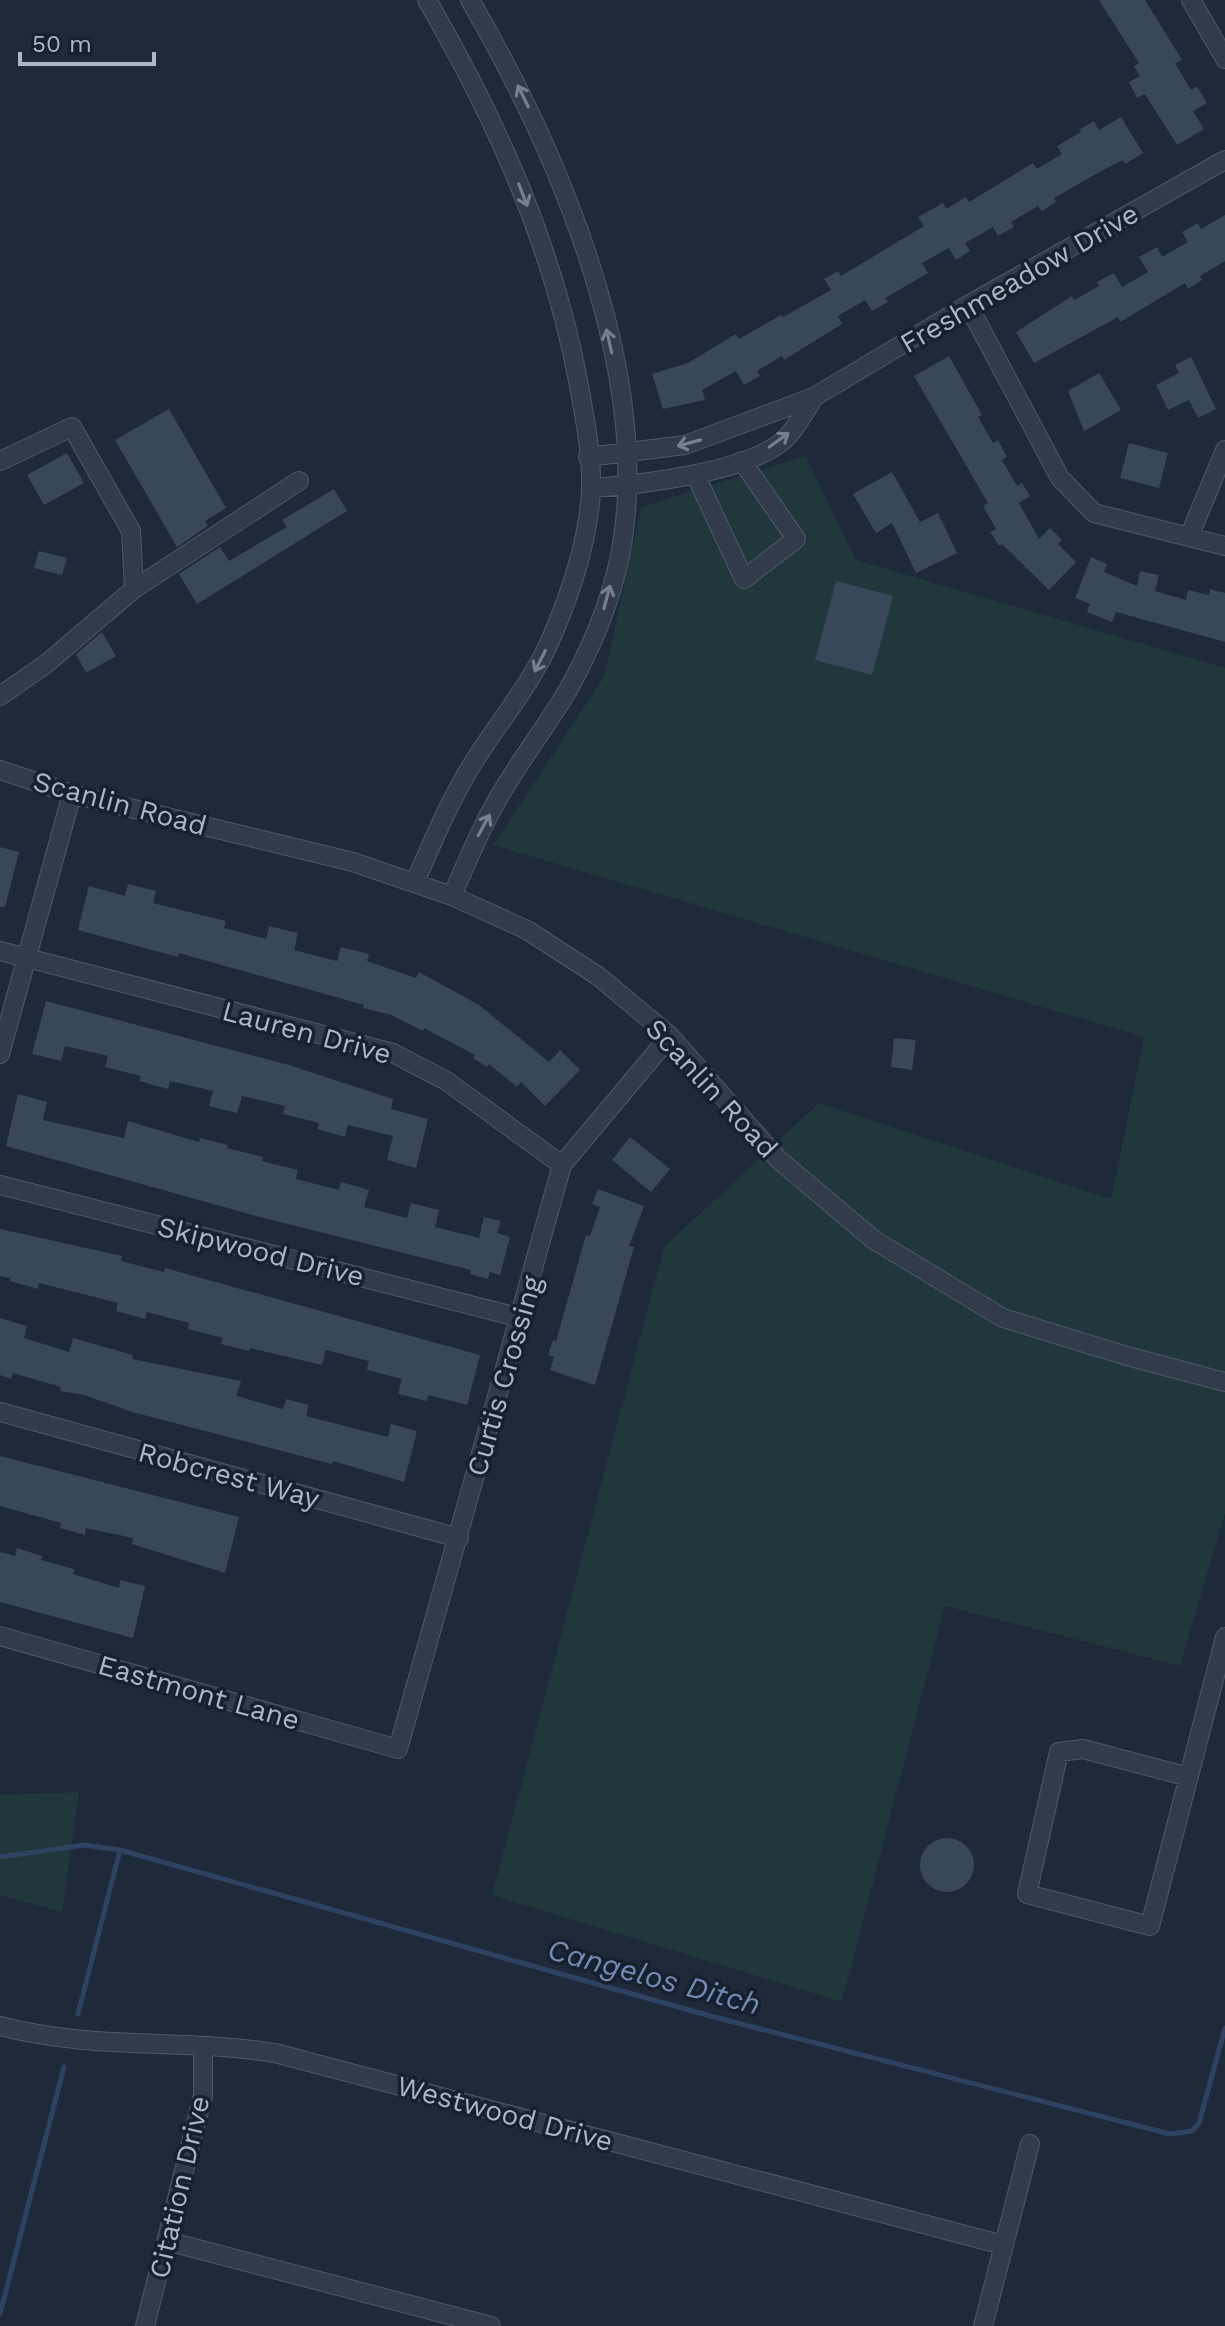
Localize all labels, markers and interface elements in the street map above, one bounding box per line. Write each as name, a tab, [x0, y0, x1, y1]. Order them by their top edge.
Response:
scale bar	[20, 16, 154, 66]
text: 50 m	[32, 30, 92, 58]
one-way arrow	[515, 85, 530, 109]
one-way arrow	[517, 182, 531, 207]
street label: Freshmeadow Drive	[894, 197, 1144, 360]
one-way arrow	[601, 329, 616, 354]
one-way arrow	[768, 432, 789, 449]
one-way arrow	[676, 436, 702, 451]
one-way arrow	[601, 585, 616, 611]
one-way arrow	[531, 649, 547, 673]
street label: Scanlin Road	[30, 765, 210, 842]
one-way arrow	[476, 814, 492, 837]
street label: Lauren Drive	[219, 994, 395, 1071]
street label: Scanlin Road	[639, 1012, 784, 1165]
street label: Skipwood Drive	[154, 1210, 368, 1293]
street label: Curtis Crossing	[460, 1272, 549, 1480]
street label: Robcrest Way	[135, 1435, 323, 1516]
street label: Eastmont Lane	[94, 1648, 303, 1737]
water label: Cangelos Ditch	[544, 1931, 765, 2022]
street label: Westwood Drive	[393, 2069, 616, 2158]
street label: Citation Drive	[142, 2093, 217, 2282]

